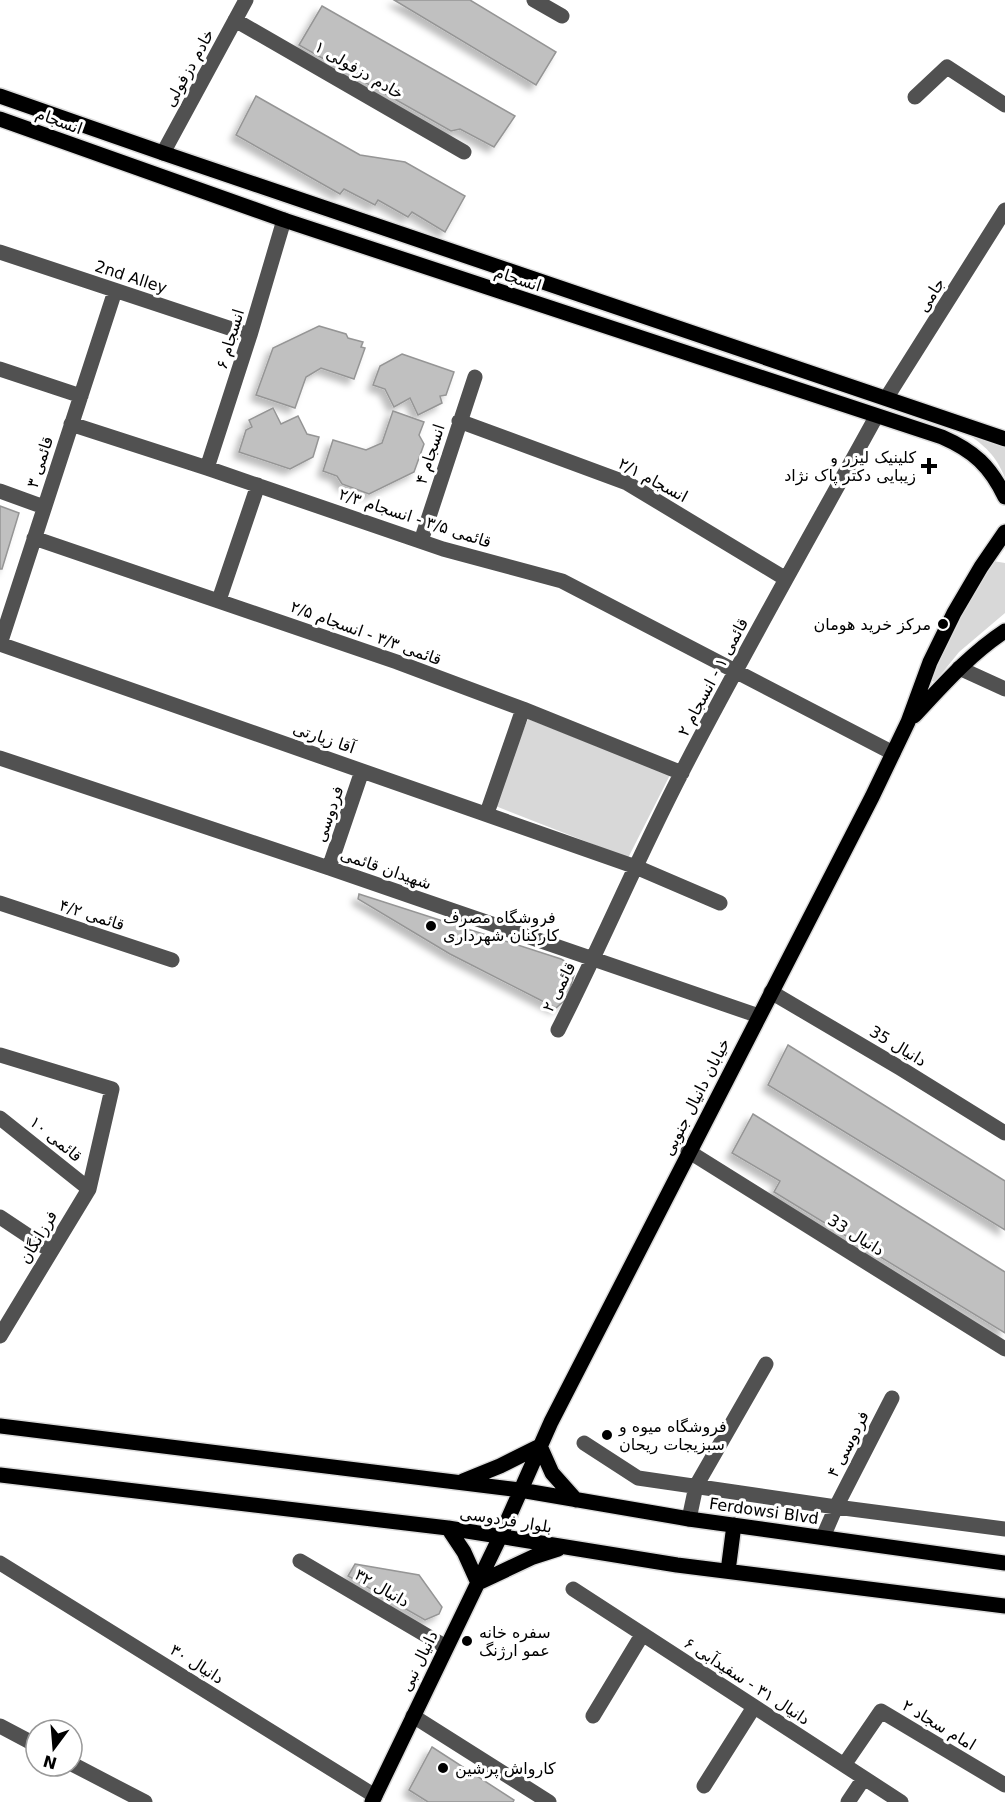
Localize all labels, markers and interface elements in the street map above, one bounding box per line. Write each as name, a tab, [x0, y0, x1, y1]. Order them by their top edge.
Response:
street label: خادم دزفولی	[160, 26, 219, 111]
street label: خادم دزفولی ۱	[311, 37, 407, 104]
street label: انسجام	[33, 104, 85, 138]
street label: 2nd Alley	[93, 256, 169, 298]
street label: انسجام	[492, 263, 544, 295]
street label: جامی	[913, 274, 949, 316]
street label: انسجام ۶	[212, 307, 248, 371]
street label: انسجام ۴	[411, 422, 449, 486]
street label: قائمی ۳	[23, 434, 57, 490]
place label: کلینیک لیزر و زیبایی دکتر پاک نژاد	[784, 448, 916, 486]
street label: انسجام ۲/۱	[615, 454, 691, 506]
marker: کلینیک لیزر و زیبایی دکتر پاک نژاد	[920, 457, 938, 475]
street label: قائمی ۳/۵ - انسجام ۲/۳	[336, 484, 494, 552]
street label: قائمی ۳/۳ - انسجام ۲/۵	[288, 597, 444, 669]
street label: قائمی ۱ - انسجام ۲	[674, 615, 752, 739]
place label: مرکز خرید هومان	[814, 615, 931, 635]
marker: مرکز خرید هومان	[936, 617, 950, 631]
street label: آقا زیارتی	[290, 718, 359, 759]
street label: فردوسی	[311, 783, 348, 845]
street label: شهیدان قائمی	[338, 845, 434, 894]
street label: قائمی ۴/۲	[57, 896, 127, 934]
place label: فروشگاه مصرف کارکنان شهرداری	[443, 908, 559, 946]
marker: فروشگاه مصرف کارکنان شهرداری	[424, 919, 438, 933]
street label: قائمی ۲	[538, 959, 580, 1015]
street label: دانیال 35	[866, 1022, 930, 1070]
street label: خیابان دانیال جنوبی	[658, 1035, 735, 1159]
street label: قائمی ۱۰	[26, 1112, 86, 1166]
street label: فرزانگان	[15, 1207, 62, 1268]
street label: دانیال 33	[824, 1210, 888, 1260]
street label: فردوسی ۴	[823, 1408, 874, 1481]
place label: فروشگاه میوه و سبزیجات ریحان	[618, 1417, 727, 1455]
marker: فروشگاه میوه و سبزیجات ریحان	[600, 1428, 614, 1442]
street label: Ferdowsi Blvd	[708, 1494, 820, 1528]
street label: بلوار فردوسی	[458, 1503, 554, 1538]
street label: دانیال ۳۲	[351, 1565, 413, 1611]
place label: سفره خانه عمو ارژنگ	[479, 1623, 551, 1661]
street label: دانیال نبی	[396, 1628, 442, 1694]
street label: دانیال ۳۱ - سفیدآبی ۶	[681, 1633, 813, 1729]
marker: سفره خانه عمو ارژنگ	[460, 1634, 474, 1648]
street label: دانیال ۳۰	[167, 1640, 227, 1688]
street label: امام سجاد ۲	[899, 1696, 979, 1754]
north arrow	[24, 1718, 84, 1778]
text: N	[41, 1751, 59, 1773]
place label: کارواش پرشین	[455, 1759, 556, 1779]
marker: کارواش پرشین	[436, 1761, 450, 1775]

